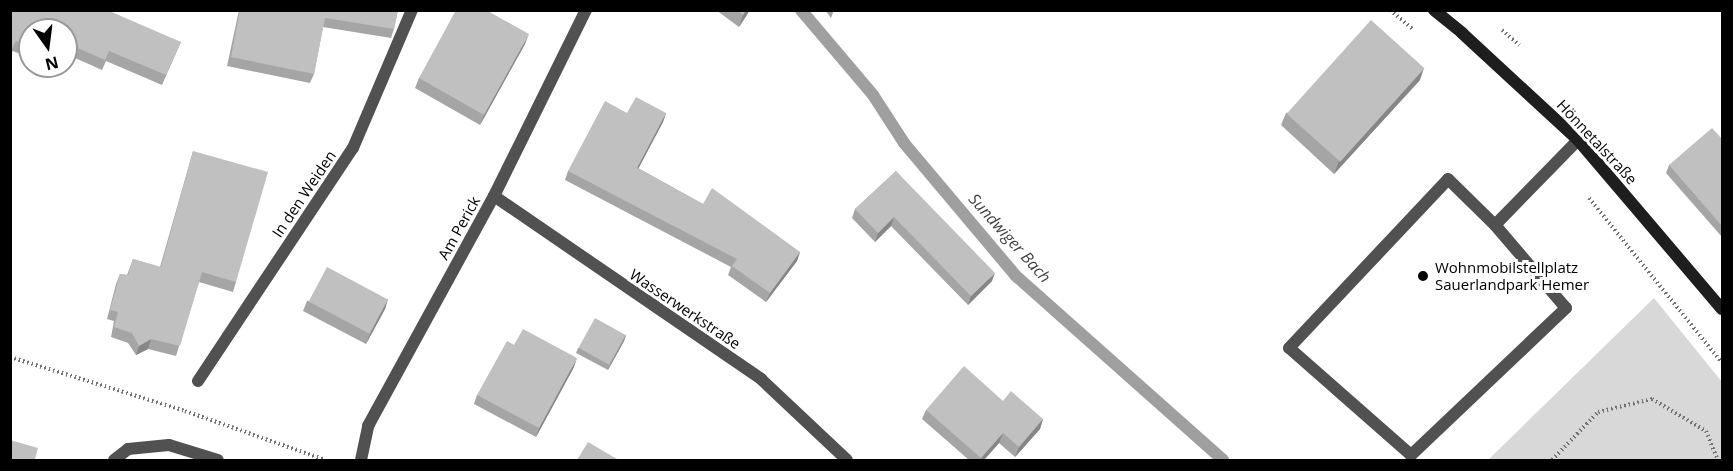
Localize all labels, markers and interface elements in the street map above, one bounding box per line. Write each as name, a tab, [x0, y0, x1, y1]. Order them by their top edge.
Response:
north arrow	[18, 18, 78, 78]
text: N	[43, 51, 61, 76]
street label: Hönnetalstraße	[1553, 96, 1641, 188]
street label: In den Weiden	[268, 147, 340, 241]
water label: Sundwiger Bach	[965, 190, 1055, 286]
street label: Am Perick	[434, 193, 484, 263]
place label: Wohnmobilstellplatz Sauerlandpark Hemer	[1435, 258, 1589, 293]
street label: Wasserwerkstraße	[626, 265, 744, 353]
marker: Wohnmobilstellplatz Sauerlandpark Hemer	[1416, 269, 1430, 283]

